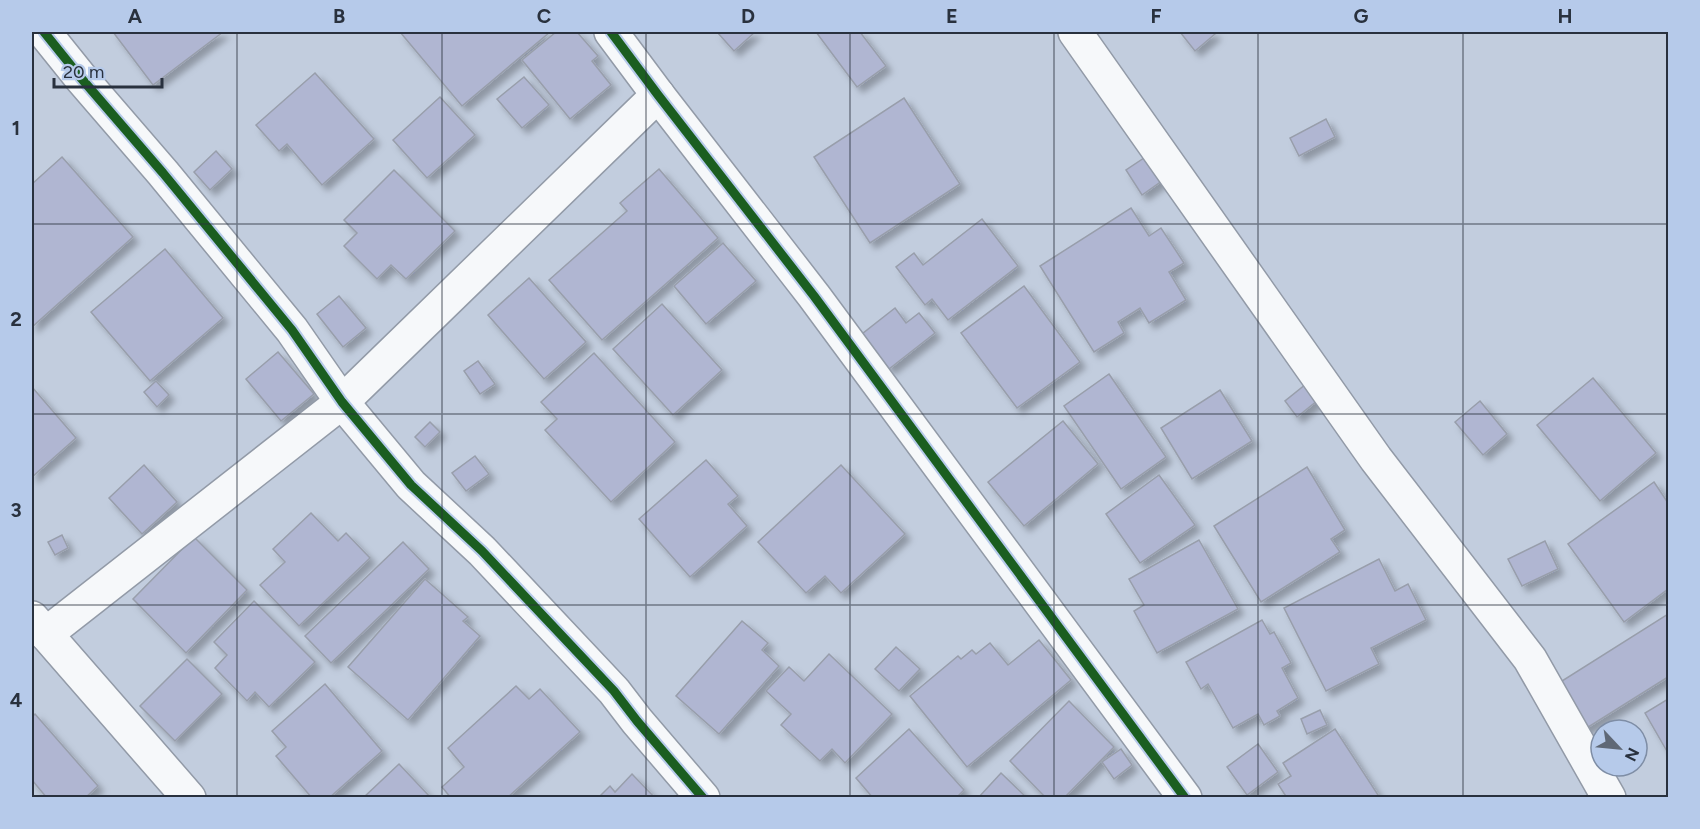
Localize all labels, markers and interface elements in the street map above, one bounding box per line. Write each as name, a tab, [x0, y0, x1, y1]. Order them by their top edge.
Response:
text: A	[128, 4, 143, 28]
text: B	[333, 4, 345, 28]
text: C	[537, 4, 551, 28]
text: D	[741, 4, 755, 28]
text: E	[946, 4, 958, 28]
text: F	[1150, 4, 1162, 28]
text: G	[1354, 4, 1369, 28]
text: H	[1558, 4, 1573, 28]
scale bar	[54, 51, 162, 89]
text: 20 m	[63, 61, 104, 83]
text: 1	[12, 116, 20, 140]
text: 2	[10, 307, 22, 331]
text: 3	[10, 498, 22, 522]
text: 4	[10, 688, 23, 712]
north arrow	[1589, 718, 1649, 778]
text: N	[1621, 745, 1643, 764]

